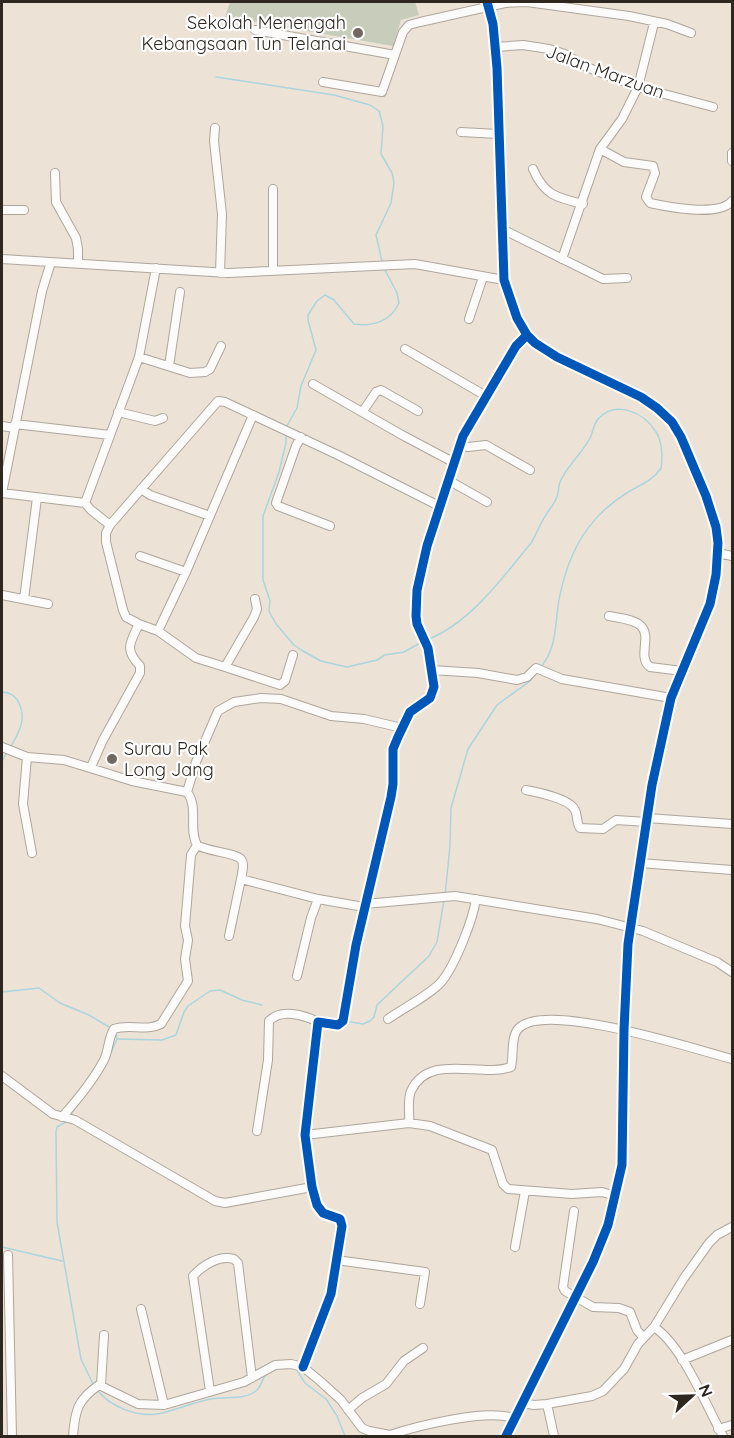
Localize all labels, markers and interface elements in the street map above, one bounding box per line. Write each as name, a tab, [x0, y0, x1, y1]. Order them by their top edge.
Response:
place label: Sekolah Menengah Kebangsaan Tun Telanai	[142, 11, 346, 55]
marker: Sekolah Menengah Kebangsaan Tun Telanai	[351, 26, 365, 40]
street label: Jalan Marzuan	[543, 39, 668, 104]
place label: Surau Pak Long Jang	[124, 737, 214, 781]
marker: Surau Pak Long Jang	[105, 752, 119, 766]
north arrow	[662, 1366, 722, 1426]
text: N	[694, 1381, 717, 1400]

